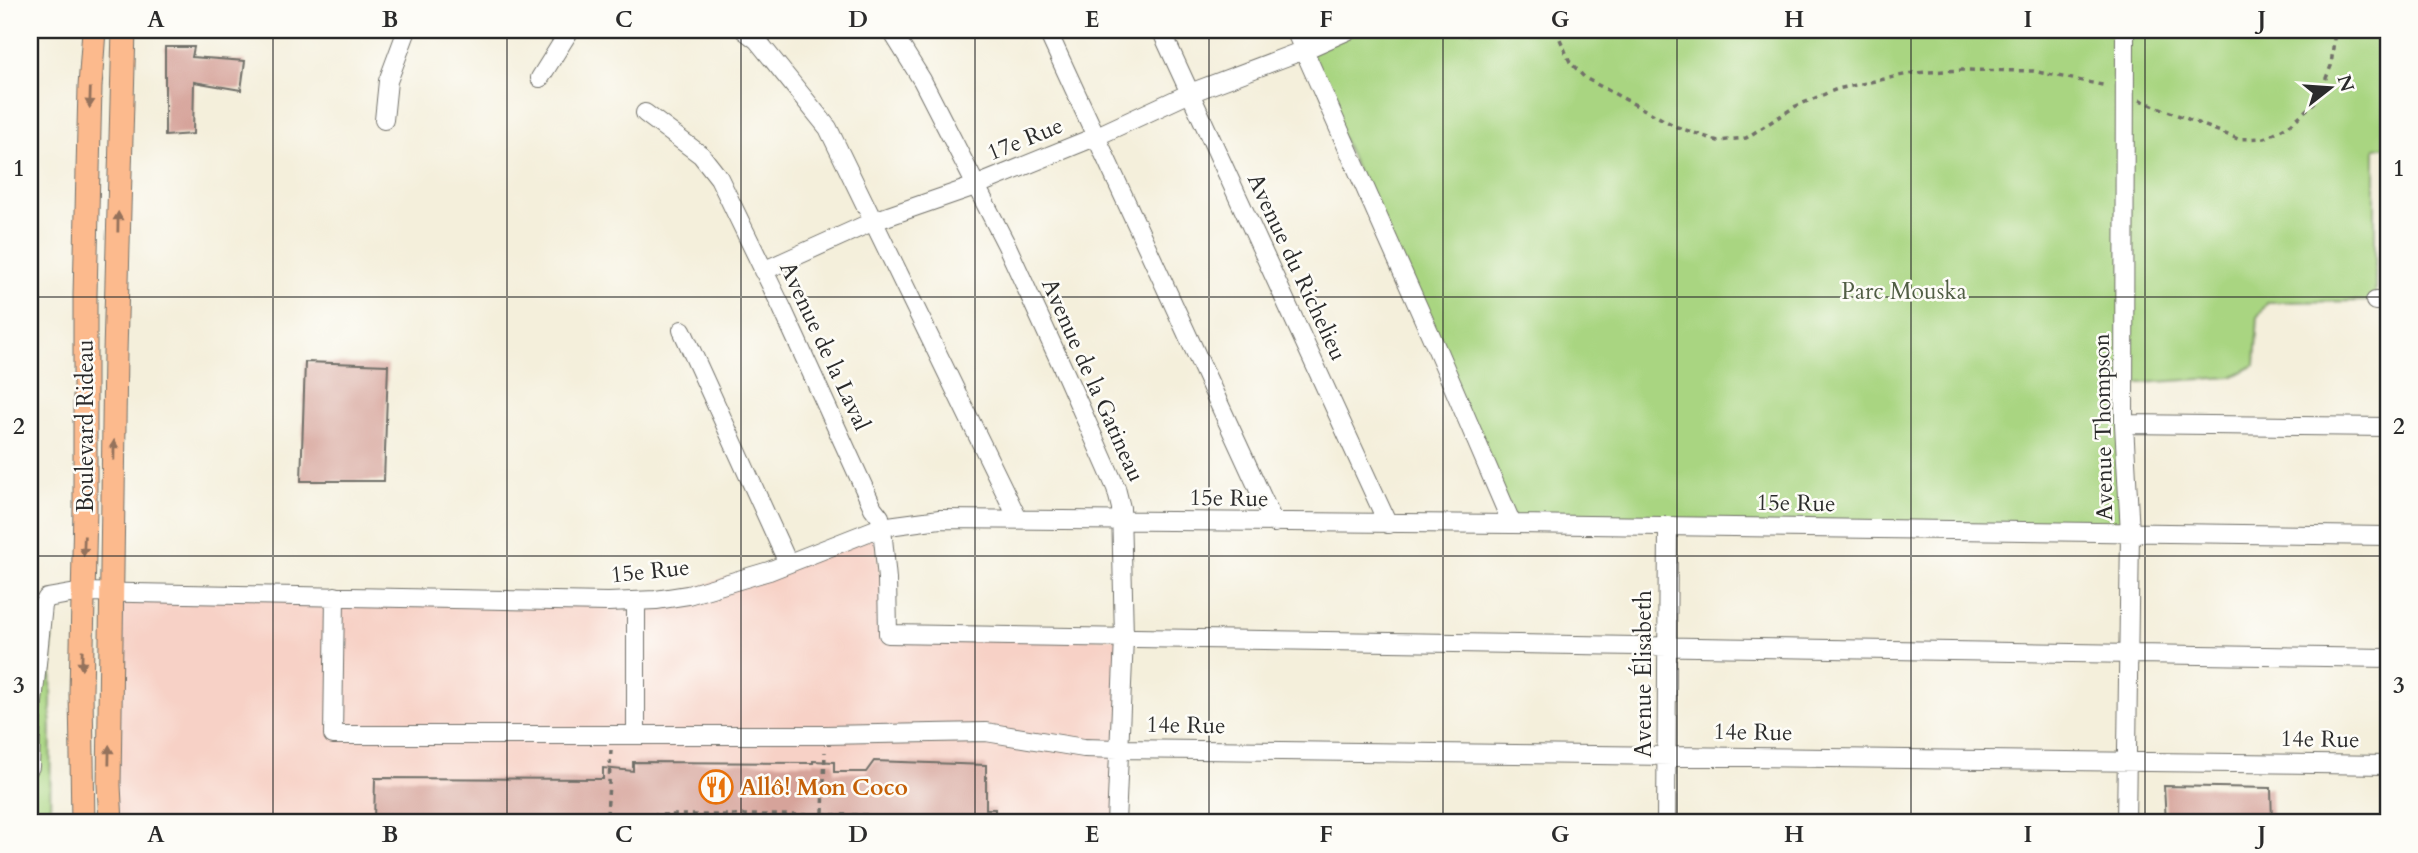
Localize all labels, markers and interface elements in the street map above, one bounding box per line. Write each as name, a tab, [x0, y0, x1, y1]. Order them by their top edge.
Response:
text: A	[147, 4, 165, 35]
text: B	[382, 4, 398, 35]
text: C	[615, 4, 633, 35]
text: D	[848, 4, 868, 35]
text: E	[1085, 4, 1099, 35]
text: F	[1319, 4, 1333, 35]
text: G	[1551, 4, 1570, 35]
text: H	[1784, 4, 1804, 35]
text: I	[2024, 4, 2032, 35]
text: J	[2255, 4, 2266, 35]
north arrow	[2296, 52, 2366, 122]
text: N	[2330, 72, 2360, 95]
one-way arrow	[85, 87, 96, 109]
street label: 17e Rue	[982, 110, 1068, 168]
text: 1	[13, 153, 25, 184]
text: 1	[2393, 153, 2405, 184]
street label: Avenue du Richelieu	[1240, 168, 1354, 366]
one-way arrow	[113, 211, 124, 233]
street label: Avenue de la Laval	[772, 257, 878, 436]
street label: Avenue de la Gatineau	[1034, 273, 1152, 487]
park label: Parc Mouska	[1841, 276, 1967, 307]
street label: Avenue Thompson	[2086, 333, 2120, 521]
street label: Boulevard Rideau	[70, 339, 101, 513]
text: 2	[13, 411, 25, 442]
text: 2	[2393, 411, 2405, 442]
one-way arrow	[108, 439, 120, 461]
street label: 15e Rue	[1189, 482, 1269, 514]
street label: 15e Rue	[1756, 487, 1836, 519]
one-way arrow	[78, 535, 89, 557]
street label: 15e Rue	[609, 551, 691, 591]
street label: Avenue Élisabeth	[1628, 590, 1659, 758]
one-way arrow	[76, 650, 88, 672]
text: 3	[13, 670, 25, 701]
text: 3	[2393, 670, 2405, 701]
street label: 14e Rue	[1146, 709, 1226, 741]
street label: 14e Rue	[1713, 716, 1793, 748]
street label: 14e Rue	[2280, 723, 2360, 755]
one-way arrow	[104, 744, 115, 766]
restaurant icon: Allô! Mon Coco	[697, 768, 735, 806]
place label: Allô! Mon Coco	[740, 772, 908, 803]
text: A	[147, 819, 165, 850]
text: B	[382, 819, 398, 850]
text: C	[615, 819, 633, 850]
text: D	[848, 819, 868, 850]
text: E	[1085, 819, 1099, 850]
text: F	[1319, 819, 1333, 850]
text: G	[1551, 819, 1570, 850]
text: H	[1784, 819, 1804, 850]
text: I	[2024, 819, 2032, 850]
text: J	[2255, 819, 2266, 850]

